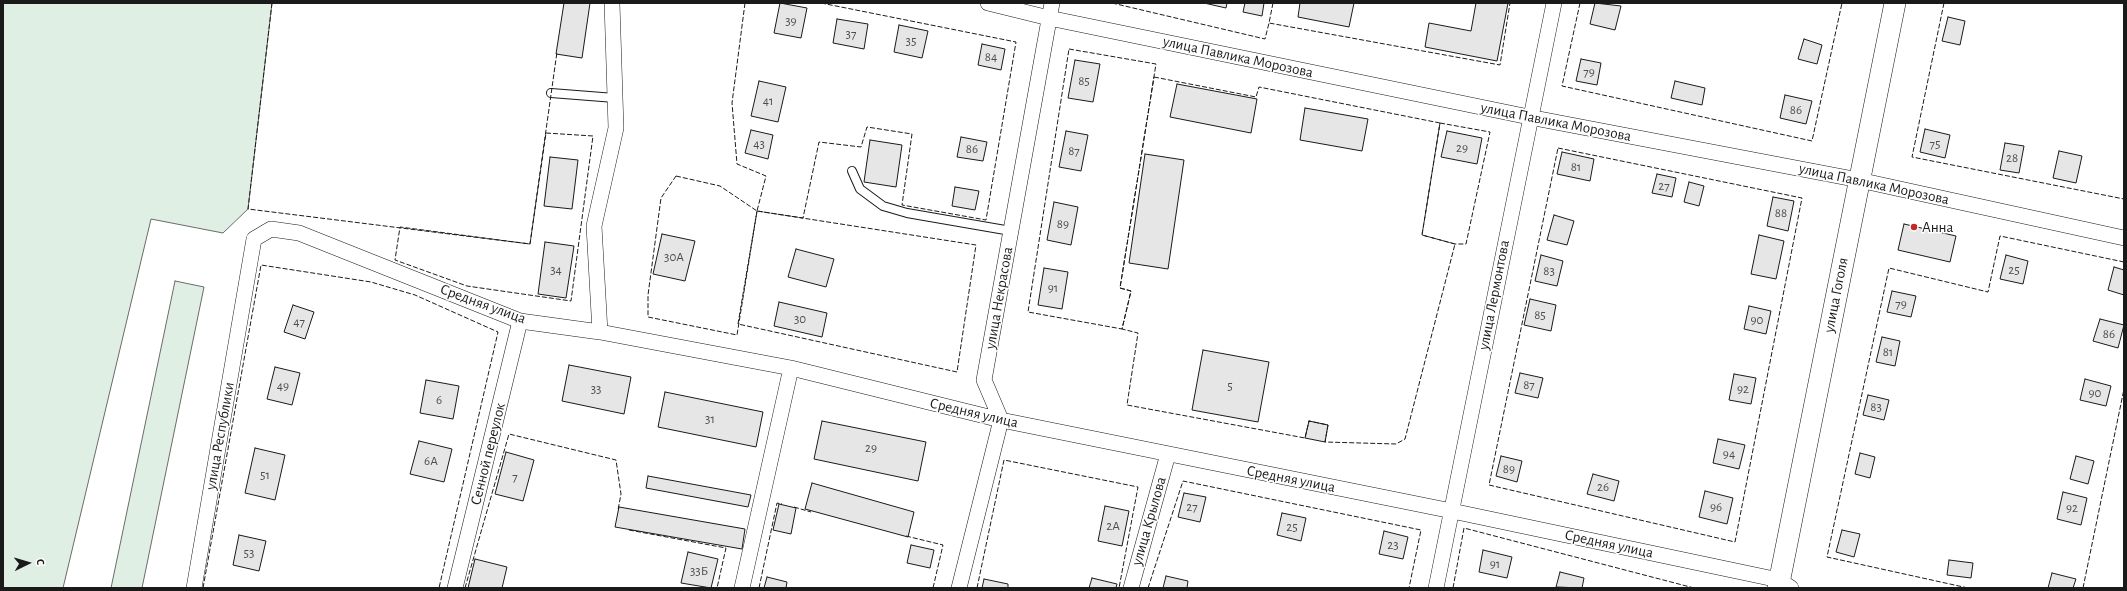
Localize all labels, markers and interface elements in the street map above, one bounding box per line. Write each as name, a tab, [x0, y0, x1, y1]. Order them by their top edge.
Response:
house number: 39	[785, 13, 797, 29]
house number: 37	[846, 26, 856, 42]
street label: улица Павлика Морозова	[1161, 32, 1315, 82]
house number: 35	[906, 33, 916, 49]
house number: 84	[985, 49, 997, 65]
house number: 79	[1583, 64, 1595, 80]
house number: 85	[1078, 73, 1090, 89]
house number: 41	[763, 93, 773, 109]
street label: улица Павлика Морозова	[1479, 99, 1633, 145]
house number: 86	[1790, 102, 1802, 118]
house number: 43	[753, 136, 765, 152]
house number: 75	[1930, 136, 1940, 152]
house number: 29	[1456, 140, 1468, 156]
house number: 86	[966, 141, 978, 157]
house number: 87	[1068, 143, 1080, 159]
house number: 28	[2006, 150, 2018, 166]
house number: 81	[1571, 159, 1581, 175]
street label: улица Павлика Морозова	[1797, 159, 1951, 209]
house number: 27	[1658, 178, 1670, 194]
house number: 88	[1775, 205, 1787, 221]
house number: 89	[1057, 216, 1069, 232]
place label: Анна	[1922, 218, 1953, 236]
marker: Анна	[1909, 222, 1919, 232]
street label: улица Лермонтова	[1475, 239, 1513, 351]
street label: улица Некрасова	[981, 245, 1017, 351]
house number: 30А	[664, 249, 684, 265]
street label: улица Гоголя	[1820, 256, 1852, 334]
house number: 34	[550, 262, 562, 278]
house number: 25	[2008, 262, 2020, 278]
house number: 83	[1543, 263, 1555, 279]
street label: Средняя улица	[438, 280, 528, 328]
house number: 91	[1048, 280, 1058, 296]
house number: 79	[1895, 296, 1907, 312]
house number: 85	[1534, 307, 1546, 323]
house number: 30	[794, 311, 806, 327]
house number: 90	[1751, 312, 1763, 328]
house number: 47	[293, 314, 305, 330]
house number: 86	[2103, 326, 2115, 342]
house number: 81	[1883, 344, 1893, 360]
house number: 87	[1523, 377, 1535, 393]
house number: 49	[277, 378, 289, 394]
house number: 5	[1227, 378, 1233, 394]
street label: улица Республики	[202, 381, 238, 491]
house number: 33	[591, 381, 601, 397]
house number: 92	[1737, 381, 1749, 397]
house number: 90	[2089, 385, 2101, 401]
house number: 6	[436, 392, 442, 408]
street label: Средняя улица	[928, 394, 1020, 432]
house number: 83	[1870, 399, 1882, 415]
street label: Сенной переулок	[467, 401, 509, 507]
house number: 31	[705, 411, 715, 427]
house number: 29	[865, 440, 877, 456]
house number: 94	[1723, 446, 1735, 462]
house number: 6А	[424, 453, 438, 469]
house number: 89	[1503, 461, 1515, 477]
street label: Средняя улица	[1245, 462, 1337, 496]
house number: 51	[260, 467, 270, 483]
house number: 7	[512, 469, 518, 485]
street label: улица Крылова	[1128, 475, 1170, 567]
house number: 26	[1597, 479, 1609, 495]
house number: 27	[1186, 499, 1198, 515]
house number: 96	[1710, 499, 1722, 515]
house number: 92	[2066, 500, 2078, 516]
house number: 2А	[1106, 518, 1120, 534]
house number: 25	[1286, 519, 1298, 535]
street label: Средняя улица	[1563, 526, 1655, 562]
house number: 23	[1387, 537, 1399, 553]
north arrow	[8, 543, 48, 583]
house number: 53	[244, 545, 254, 561]
house number: 91	[1490, 556, 1500, 572]
text: С	[35, 558, 46, 565]
house number: 33Б	[690, 563, 708, 579]

